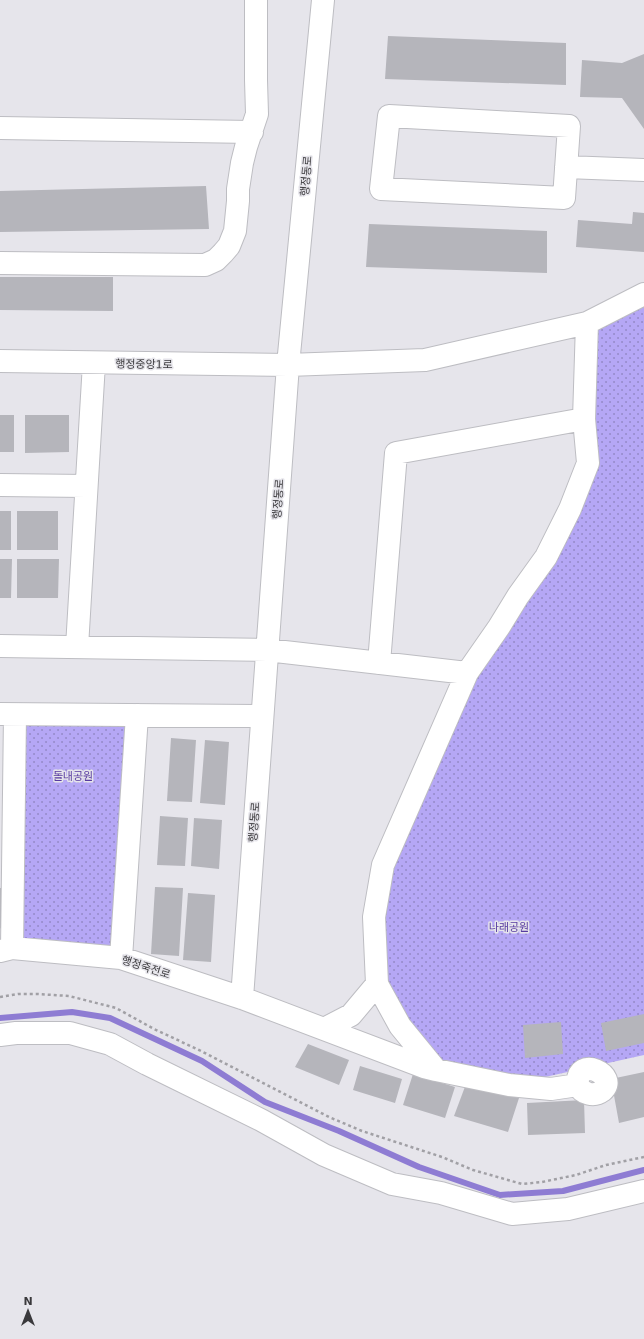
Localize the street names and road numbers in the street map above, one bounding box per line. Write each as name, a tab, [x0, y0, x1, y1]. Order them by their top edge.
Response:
street label: 행정동로	[298, 155, 315, 197]
street label: 행정중앙1로	[115, 357, 173, 372]
street label: 행정동로	[271, 478, 286, 520]
street label: 행정동로	[247, 801, 262, 843]
street label: 행정죽전로	[120, 953, 172, 981]

